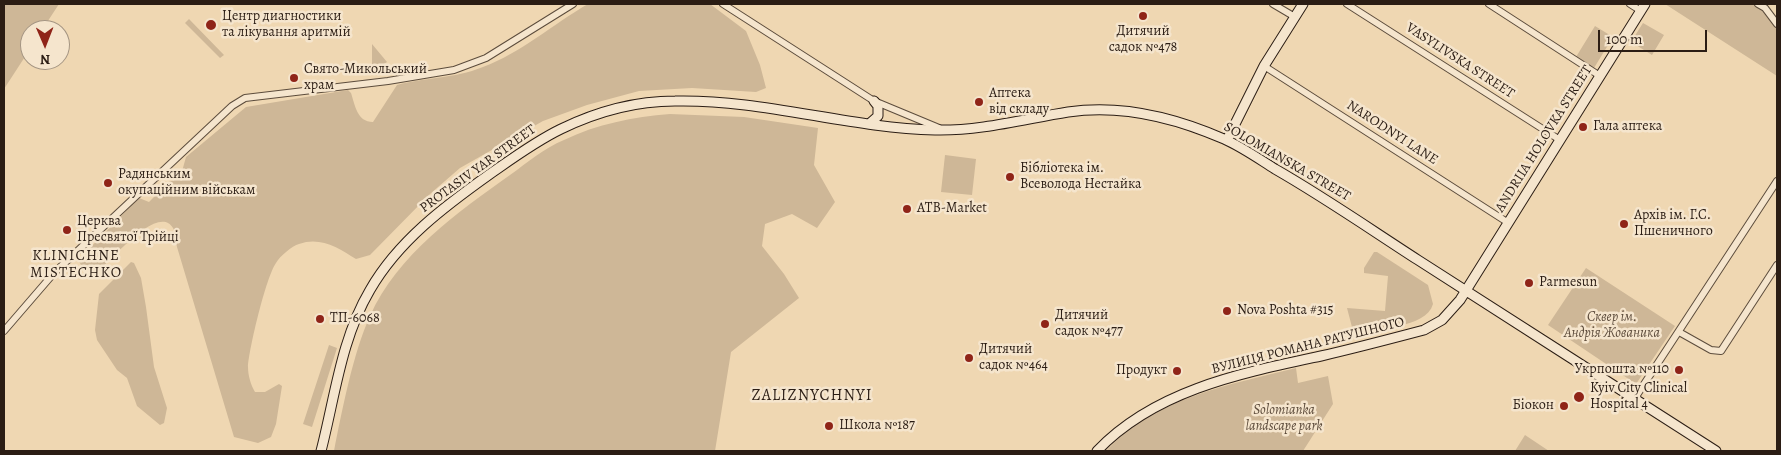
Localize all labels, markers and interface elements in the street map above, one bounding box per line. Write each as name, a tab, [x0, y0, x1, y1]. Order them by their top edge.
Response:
place label: Центр диагностики та лікування аритмій	[222, 9, 351, 41]
marker: Дитячий садок №478	[1137, 10, 1149, 22]
marker: Центр диагностики та лікування аритмій	[204, 18, 218, 32]
north arrow	[20, 20, 70, 70]
street label: VASYLIVSKA STREET	[1403, 20, 1517, 102]
scale bar	[1601, 20, 1710, 52]
place label: Дитячий садок №478	[1109, 24, 1177, 56]
text: 100 m	[1606, 29, 1643, 49]
text: N	[40, 50, 51, 69]
place label: Свято-Микольський храм	[304, 62, 427, 94]
street label: ANDRIIA HOLOVKA STREET	[1492, 62, 1596, 216]
marker: Свято-Микольський храм	[288, 72, 300, 84]
place label: Аптека від складу	[989, 86, 1049, 118]
marker: Аптека від складу	[973, 96, 985, 108]
street label: NARODNYI LANE	[1343, 97, 1441, 169]
street label: SOLOMIANSKA STREET	[1221, 119, 1353, 205]
place label: Гала аптека	[1593, 119, 1662, 135]
street label: PROTASIV YAR STREET	[417, 121, 539, 217]
marker: Гала аптека	[1577, 121, 1589, 133]
place label: Бібліотека ім. Всеволода Нестайка	[1020, 161, 1141, 193]
place label: Радянським окупаційним військам	[118, 167, 255, 200]
marker: Бібліотека ім. Всеволода Нестайка	[1004, 171, 1016, 183]
marker: Радянським окупаційним військам	[102, 177, 114, 189]
place label: ATB-Market	[917, 201, 987, 217]
marker: ATB-Market	[901, 203, 913, 215]
place label: Архів ім. Г.С. Пшеничного	[1634, 208, 1713, 240]
place label: Церква Пресвятої Трійці	[77, 214, 179, 246]
marker: Архів ім. Г.С. Пшеничного	[1618, 218, 1630, 230]
marker: Церква Пресвятої Трійці	[61, 224, 73, 236]
district label: KLINICHNE MISTECHKO	[29, 247, 123, 282]
place label: Parmesun	[1539, 275, 1597, 291]
marker: Parmesun	[1523, 277, 1535, 289]
place label: Nova Poshta #315	[1237, 303, 1334, 319]
marker: Nova Poshta #315	[1221, 305, 1233, 317]
place label: Дитячий садок №477	[1055, 308, 1123, 341]
park label: Сквер ім. Андрія Жованика	[1564, 310, 1660, 342]
place label: ТП-6068	[330, 311, 380, 327]
marker: ТП-6068	[314, 313, 326, 325]
street label: ВУЛИЦЯ РОМАНА РАТУШНОГО	[1210, 314, 1406, 378]
marker: Дитячий садок №477	[1039, 318, 1051, 330]
place label: Дитячий садок №464	[979, 342, 1048, 374]
marker: Дитячий садок №464	[963, 352, 975, 364]
place label: Укрпошта №110	[1575, 362, 1669, 378]
place label: Продукт	[1116, 363, 1167, 379]
marker: Укрпошта №110	[1673, 364, 1685, 376]
marker: Продукт	[1171, 365, 1183, 377]
place label: Kyiv City Clinical Hospital 4	[1590, 381, 1687, 414]
district label: ZALIZNYCHNYI	[750, 386, 874, 406]
marker: Kyiv City Clinical Hospital 4	[1572, 390, 1586, 404]
place label: Біокон	[1512, 398, 1554, 414]
marker: Біокон	[1558, 400, 1570, 412]
park label: Solomianka landscape park	[1245, 403, 1323, 436]
place label: Школа №187	[839, 418, 915, 434]
marker: Школа №187	[823, 420, 835, 432]

